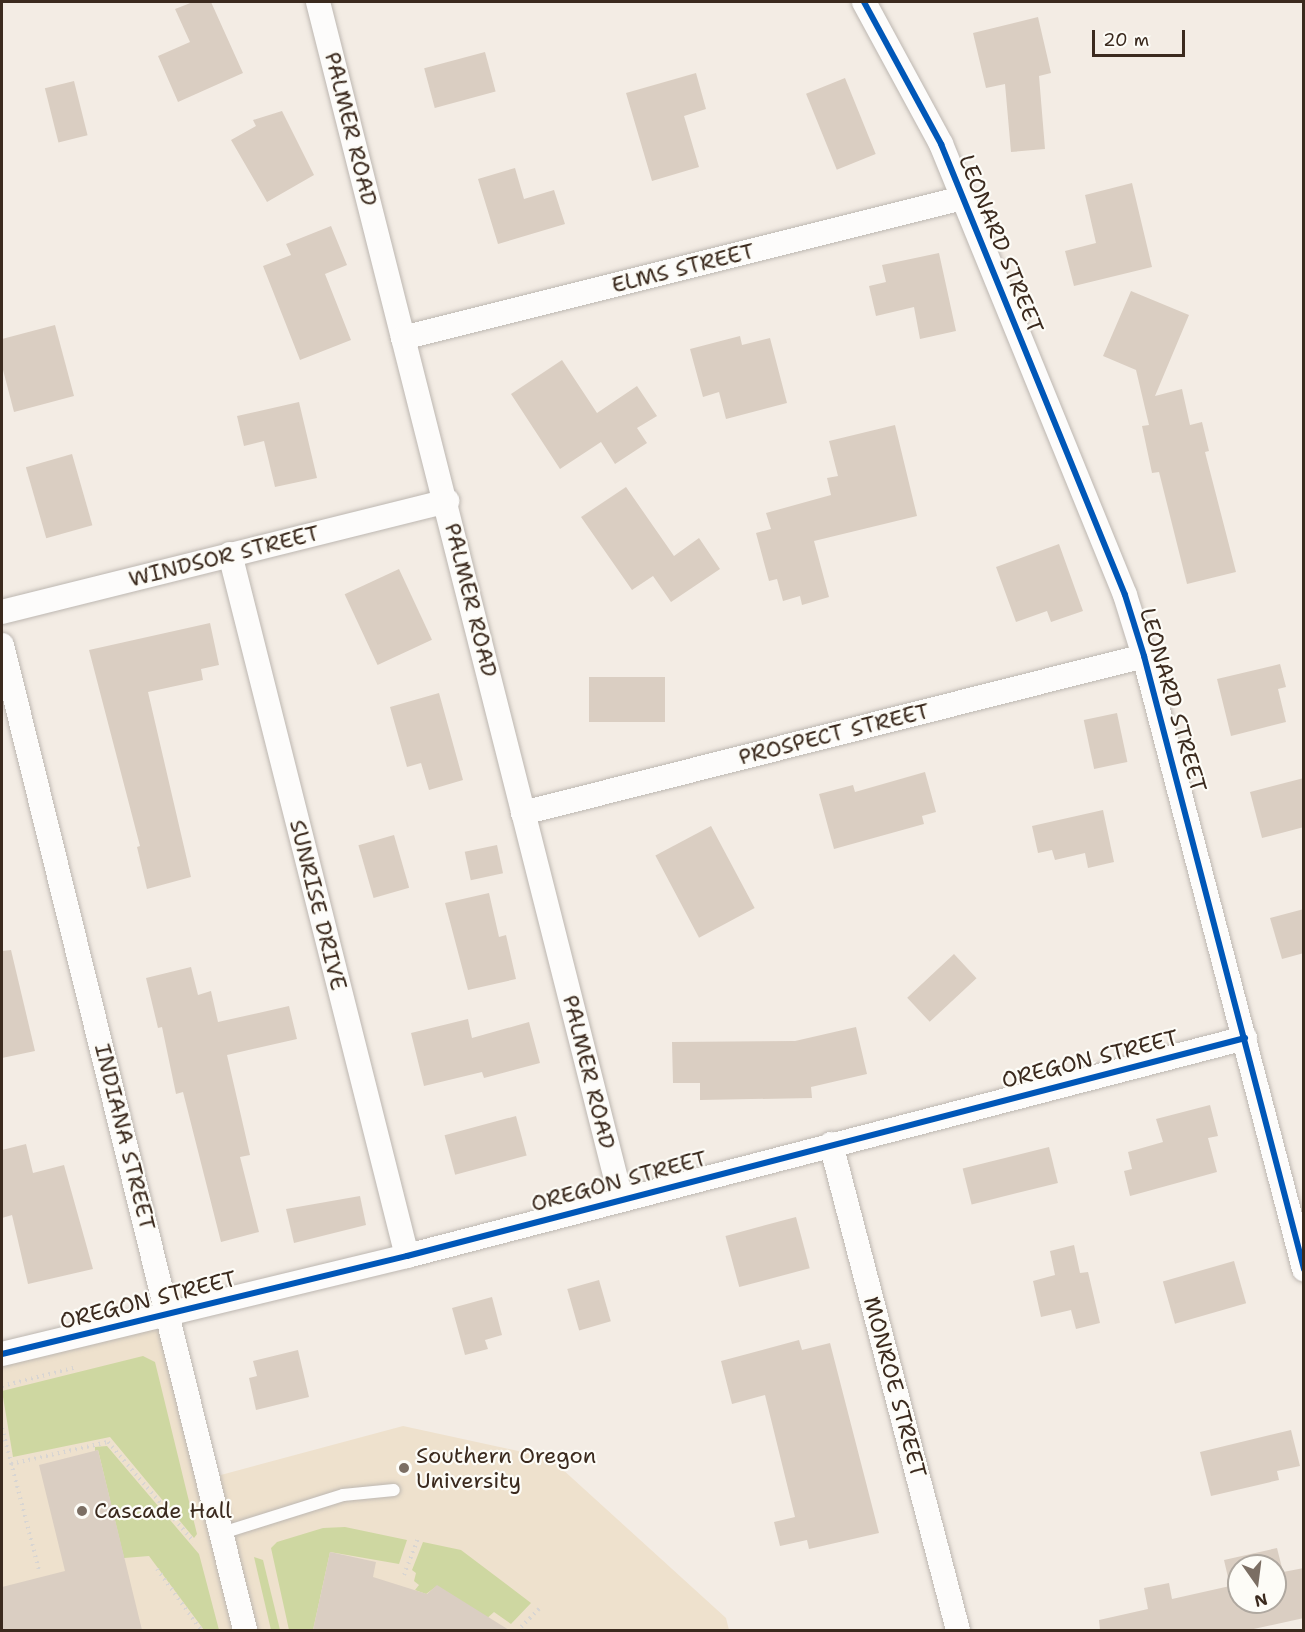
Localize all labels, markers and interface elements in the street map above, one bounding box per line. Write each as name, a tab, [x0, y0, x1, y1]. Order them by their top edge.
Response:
scale bar	[1095, 18, 1188, 56]
text: 20 m	[1103, 28, 1149, 52]
street label: PALMER ROAD	[319, 49, 383, 209]
street label: LEONARD STREET	[953, 151, 1049, 337]
street label: ELMS STREET	[609, 238, 757, 298]
street label: WINDSOR STREET	[126, 520, 322, 592]
street label: PALMER ROAD	[439, 520, 503, 680]
street label: LEONARD STREET	[1134, 605, 1212, 795]
street label: PROSPECT STREET	[736, 698, 932, 770]
street label: SUNRISE DRIVE	[284, 817, 352, 993]
street label: PALMER ROAD	[557, 992, 621, 1152]
street label: OREGON STREET	[999, 1024, 1181, 1094]
street label: INDIANA STREET	[89, 1041, 161, 1233]
street label: OREGON STREET	[528, 1145, 710, 1217]
street label: OREGON STREET	[57, 1265, 239, 1335]
street label: MONROE STREET	[858, 1294, 932, 1480]
place label: Southern Oregon University	[416, 1442, 596, 1494]
marker: Southern Oregon University	[397, 1461, 411, 1475]
place label: Cascade Hall	[94, 1498, 232, 1524]
marker: Cascade Hall	[75, 1504, 89, 1518]
north arrow	[1227, 1554, 1287, 1614]
text: N	[1252, 1588, 1270, 1612]

